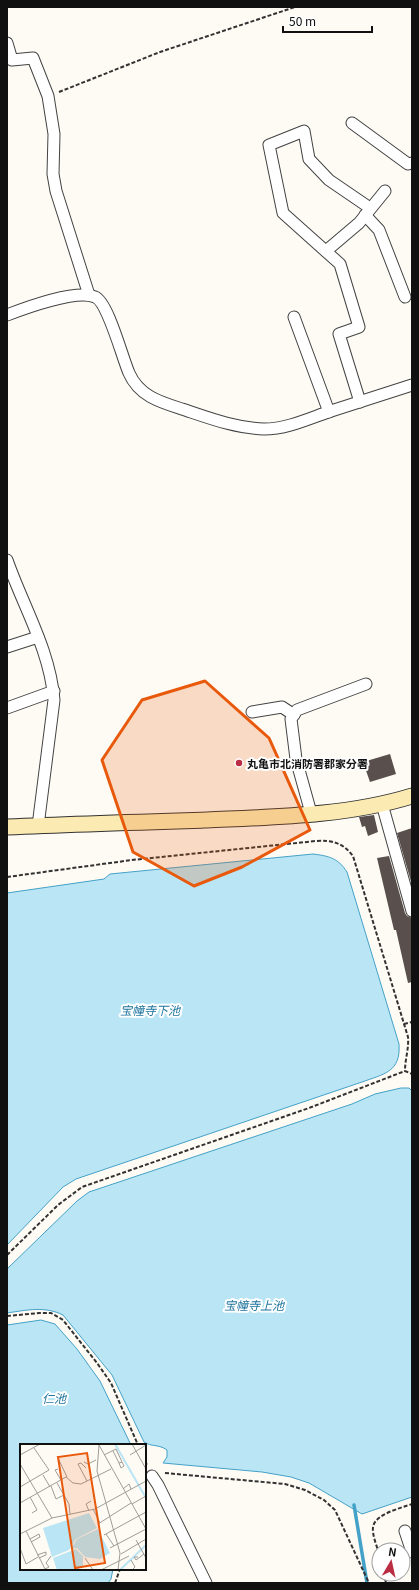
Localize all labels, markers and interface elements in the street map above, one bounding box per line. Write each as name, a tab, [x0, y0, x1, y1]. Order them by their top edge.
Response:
scale bar	[283, 8, 372, 34]
text: 50 m	[289, 12, 316, 29]
place label: 丸亀市北消防署郡家分署	[247, 755, 368, 771]
marker: 丸亀市北消防署郡家分署	[234, 758, 244, 768]
water label: 宝幢寺下池	[120, 1001, 181, 1018]
water label: 宝幢寺上池	[224, 1296, 285, 1313]
water label: 仁池	[42, 1389, 67, 1406]
inset map	[20, 1444, 146, 1570]
north arrow	[371, 1542, 411, 1582]
text: N	[387, 1543, 398, 1560]

